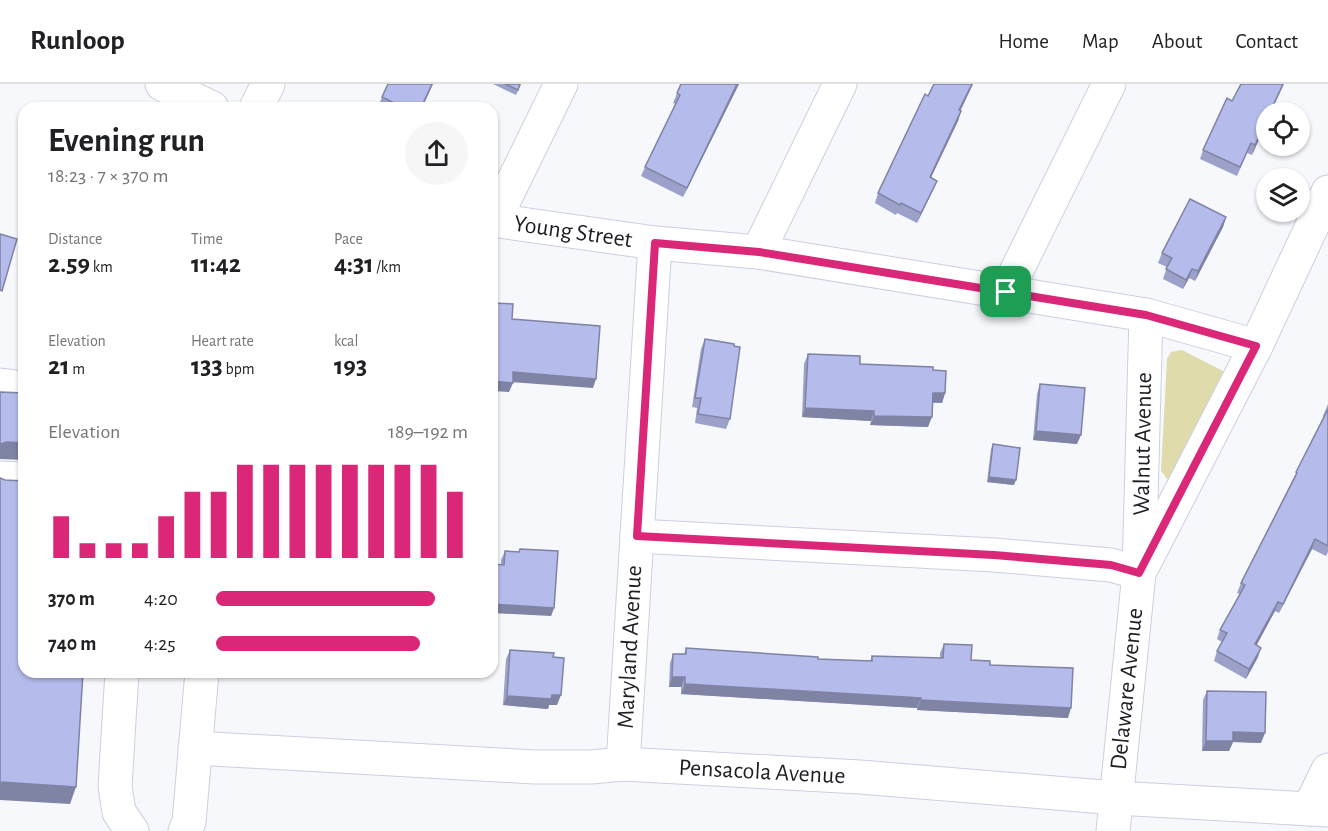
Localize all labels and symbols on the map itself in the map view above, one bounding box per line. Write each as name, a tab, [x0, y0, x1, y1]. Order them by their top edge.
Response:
street label: Young Street	[512, 212, 634, 252]
pin	[980, 266, 1031, 317]
street label: Walnut Avenue	[1130, 372, 1156, 516]
street label: Maryland Avenue	[614, 565, 646, 729]
street label: Delaware Avenue	[1107, 607, 1147, 771]
street label: Pensacola Avenue	[678, 756, 846, 788]

